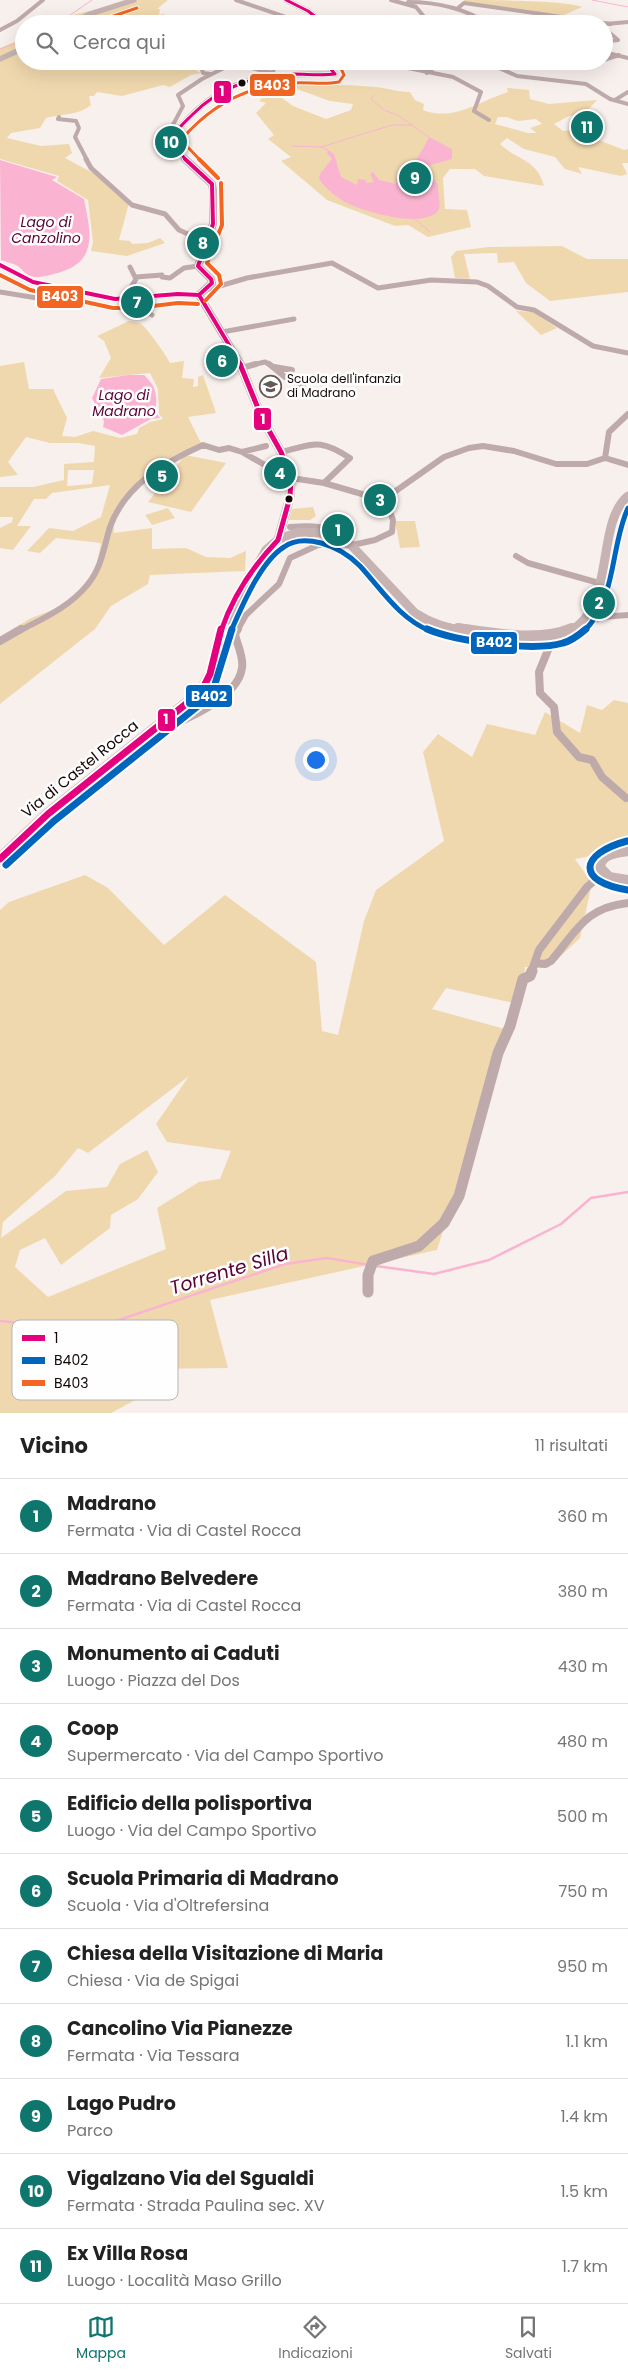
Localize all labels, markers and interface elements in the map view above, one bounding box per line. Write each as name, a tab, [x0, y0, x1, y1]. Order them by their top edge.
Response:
search box	[15, 15, 613, 70]
icon: search	[33, 29, 61, 57]
text: Cerca qui	[73, 29, 166, 56]
line badge: B403	[249, 73, 296, 97]
text: B403	[254, 75, 290, 95]
unlabelled marker	[237, 78, 247, 88]
line badge: 1	[213, 80, 232, 104]
text: 1	[219, 81, 225, 101]
pin: 11	[571, 108, 603, 146]
pin: 10	[155, 123, 187, 161]
pin: 9	[399, 159, 431, 197]
water label: Lago di Canzolino	[11, 212, 81, 248]
pin: 8	[187, 224, 219, 262]
pin: 7	[121, 283, 153, 321]
line badge: B403	[36, 285, 84, 309]
text: B403	[42, 286, 78, 306]
pin: 6	[206, 342, 238, 380]
place label: Scuola dell'infanzia di Madrano	[287, 370, 401, 401]
school or university icon: Scuola dell'infanzia di Madrano	[259, 374, 283, 398]
water label: Lago di Madrano	[92, 385, 156, 421]
line badge: 1	[253, 407, 272, 431]
text: 1	[260, 409, 266, 429]
pin: 4	[264, 454, 296, 492]
pin: 5	[146, 457, 178, 495]
pin: 3	[364, 481, 396, 519]
unlabelled marker	[284, 494, 294, 504]
pin: 1	[322, 511, 354, 549]
pin: 2	[583, 584, 615, 622]
line badge: B402	[470, 631, 518, 655]
text: B402	[476, 632, 512, 652]
line badge: B402	[185, 684, 233, 708]
text: B402	[191, 686, 227, 706]
line badge: 1	[157, 708, 176, 732]
text: 1	[163, 709, 169, 729]
street label: Via di Castel Rocca	[17, 715, 143, 822]
your location	[303, 747, 329, 773]
water label: Torrente Silla	[166, 1240, 292, 1301]
legend	[12, 1320, 178, 1400]
text: 1	[54, 1328, 58, 1348]
text: B402	[54, 1350, 88, 1370]
text: B403	[54, 1373, 88, 1393]
text: Vicino	[20, 1431, 88, 1460]
text: 11 risultati	[535, 1434, 608, 1457]
text: Madrano	[67, 1490, 156, 1517]
text: 1	[33, 1505, 39, 1528]
text: 360 m	[558, 1505, 608, 1528]
text: Fermata · Via di Castel Rocca	[67, 1519, 301, 1542]
text: Madrano Belvedere	[67, 1565, 258, 1592]
text: 2	[31, 1580, 41, 1603]
text: 380 m	[558, 1580, 608, 1603]
text: Fermata · Via di Castel Rocca	[67, 1594, 301, 1617]
text: Monumento ai Caduti	[67, 1640, 280, 1667]
text: 3	[31, 1655, 41, 1678]
text: 430 m	[558, 1655, 608, 1678]
text: Luogo · Piazza del Dos	[67, 1669, 240, 1692]
text: Coop	[67, 1715, 119, 1742]
text: 4	[31, 1730, 41, 1753]
text: 480 m	[557, 1730, 608, 1753]
text: Supermercato · Via del Campo Sportivo	[67, 1744, 383, 1767]
text: Edificio della polisportiva	[67, 1790, 312, 1817]
text: 5	[31, 1805, 41, 1828]
text: 500 m	[557, 1805, 608, 1828]
text: Luogo · Via del Campo Sportivo	[67, 1819, 317, 1842]
text: Scuola Primaria di Madrano	[67, 1865, 339, 1892]
text: 6	[31, 1880, 41, 1903]
text: 750 m	[558, 1880, 608, 1903]
text: Scuola · Via d'Oltrefersina	[67, 1894, 269, 1917]
text: Chiesa della Visitazione di Maria	[67, 1940, 383, 1967]
text: 7	[32, 1955, 40, 1978]
text: 950 m	[557, 1955, 608, 1978]
text: Chiesa · Via de Spigai	[67, 1969, 239, 1992]
text: Cancolino Via Pianezze	[67, 2015, 293, 2042]
text: 8	[31, 2030, 41, 2053]
text: 1.1 km	[565, 2030, 608, 2053]
text: Fermata · Via Tessara	[67, 2044, 240, 2067]
text: Lago Pudro	[67, 2090, 176, 2117]
text: 9	[31, 2105, 41, 2128]
text: 1.4 km	[560, 2105, 608, 2128]
text: Parco	[67, 2119, 113, 2142]
text: Vigalzano Via del Sgualdi	[67, 2165, 314, 2192]
text: 10	[28, 2180, 44, 2203]
text: 1.5 km	[560, 2180, 608, 2203]
text: Fermata · Strada Paulina sec. XV	[67, 2194, 325, 2217]
text: Ex Villa Rosa	[67, 2240, 188, 2267]
text: 11	[30, 2255, 42, 2278]
text: 1.7 km	[562, 2255, 608, 2278]
text: Luogo · Località Maso Grillo	[67, 2269, 282, 2292]
tab: Mappa	[76, 2313, 126, 2364]
tab: Indicazioni	[278, 2313, 353, 2364]
tab: Salvati	[505, 2313, 552, 2364]

